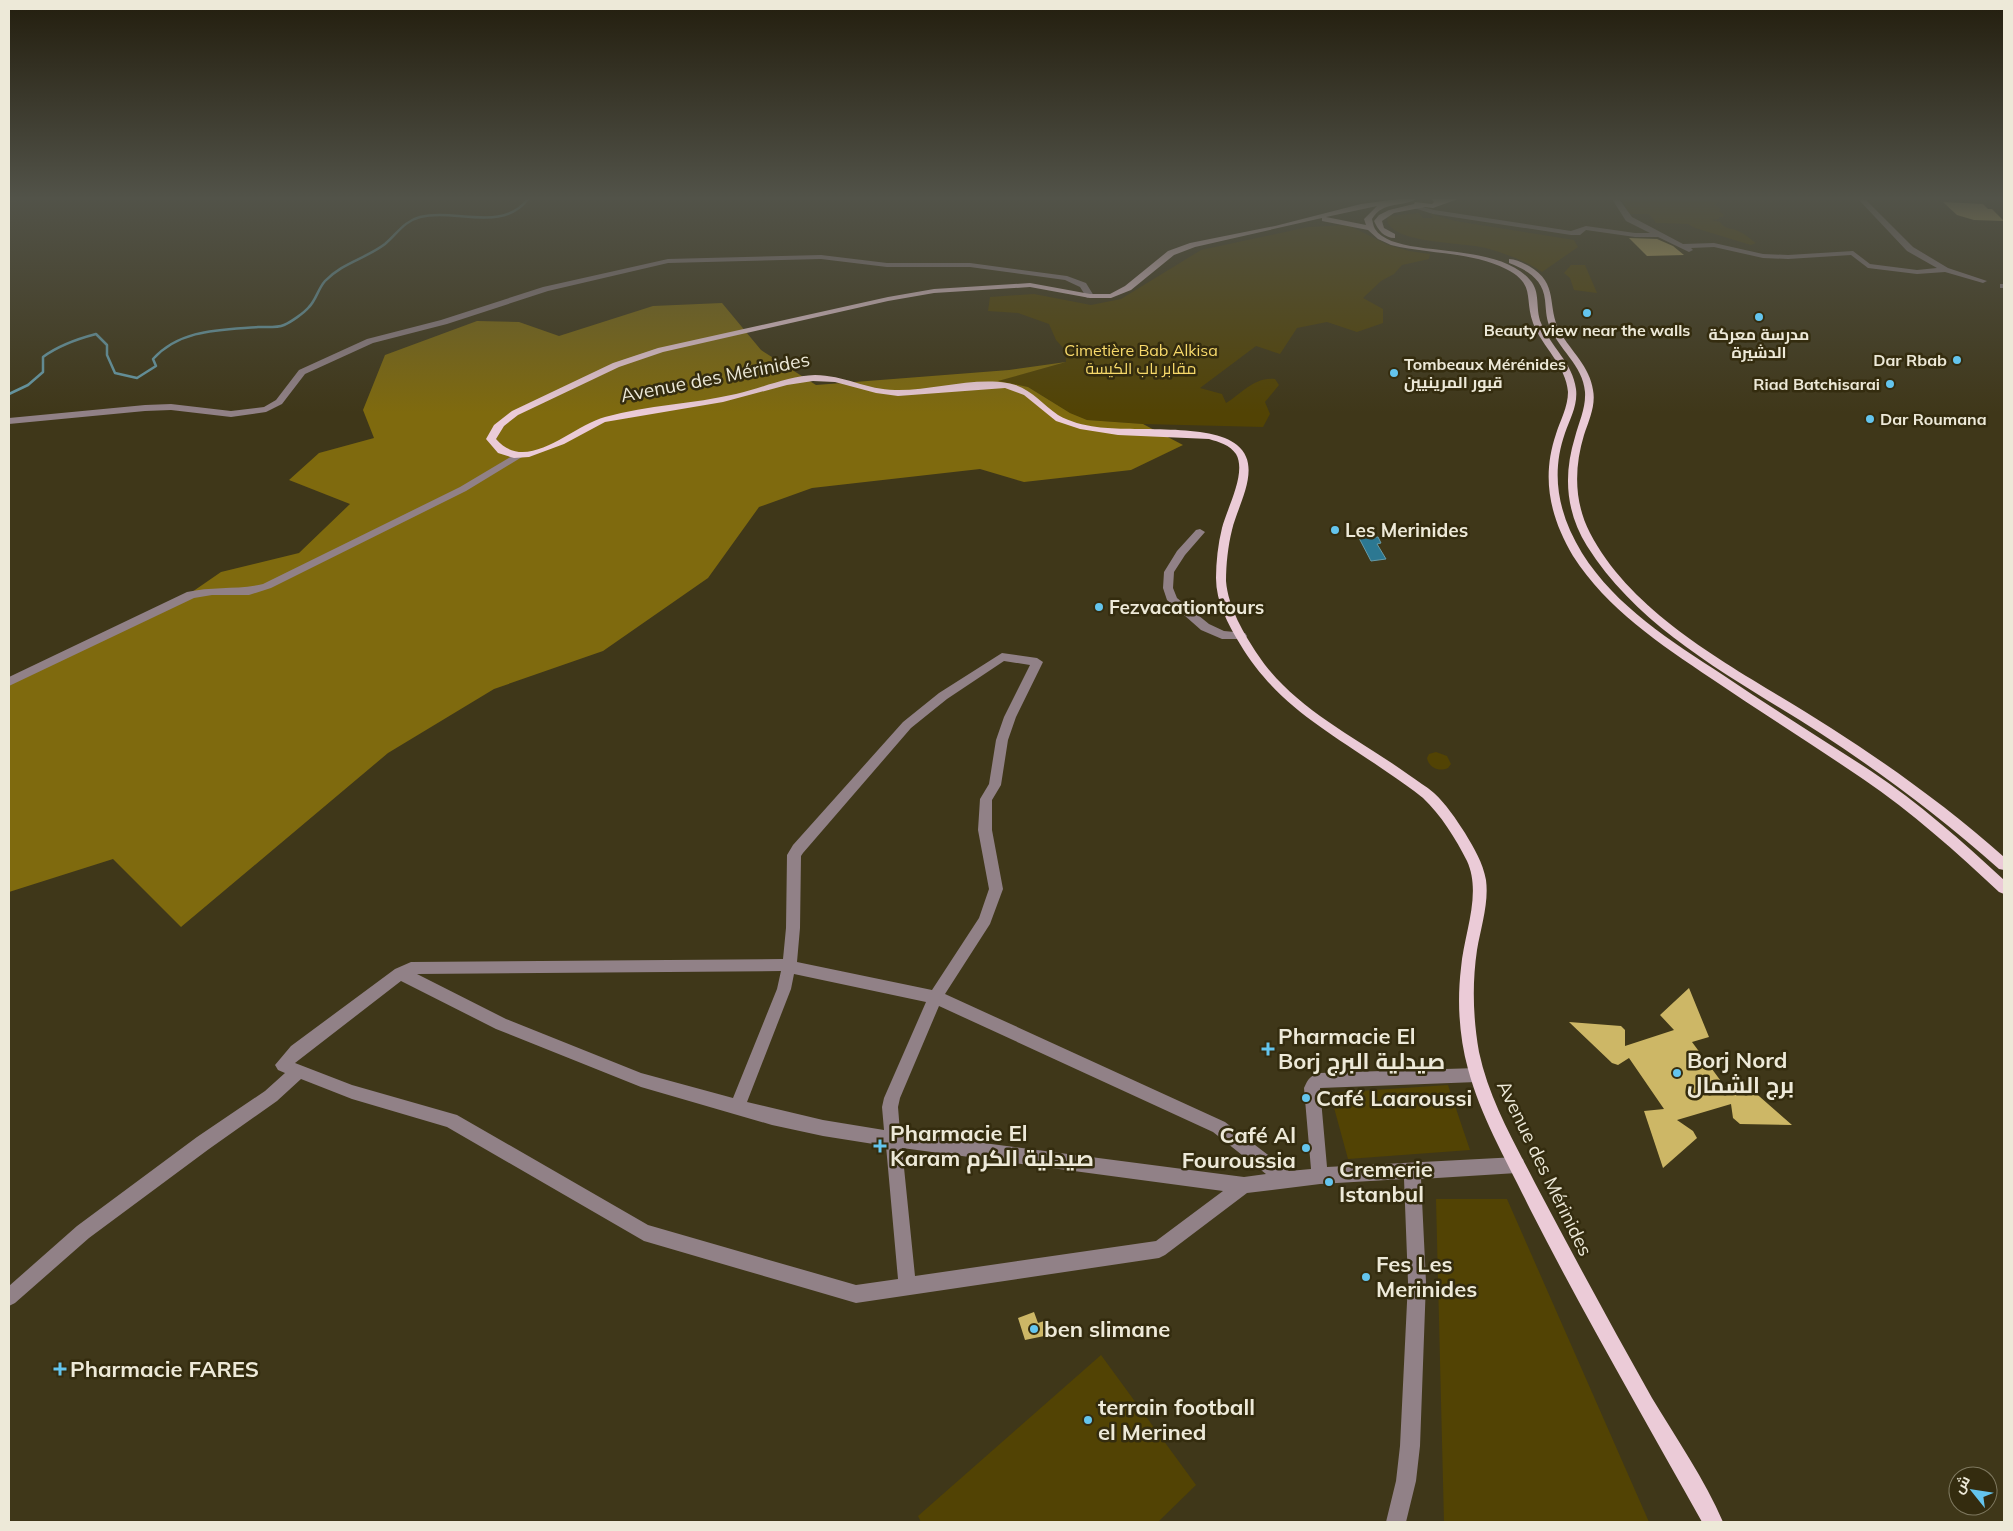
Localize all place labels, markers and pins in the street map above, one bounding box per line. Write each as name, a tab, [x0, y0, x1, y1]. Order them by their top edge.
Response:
marker: Beauty view near the walls	[1581, 307, 1593, 319]
marker: مدرسة معركة الدشيرة	[1753, 311, 1765, 323]
place label: Beauty view near the walls	[1484, 320, 1690, 340]
place label: مدرسة معركة الدشيرة	[1709, 324, 1809, 362]
place label: Dar Rbab	[1873, 350, 1947, 370]
place label: Tombeaux Mérénides قبور المرينيين	[1404, 354, 1566, 392]
marker: Dar Rbab	[1951, 354, 1963, 366]
marker: Tombeaux Mérénides قبور المرينيين	[1388, 367, 1400, 379]
place label: Riad Batchisarai	[1753, 374, 1880, 394]
marker: Riad Batchisarai	[1884, 378, 1896, 390]
place label: Dar Roumana	[1880, 409, 1987, 429]
marker: Dar Roumana	[1864, 413, 1876, 425]
place label: Les Merinides	[1345, 518, 1468, 542]
marker: Les Merinides	[1329, 524, 1341, 536]
place label: Fezvacationtours	[1109, 595, 1264, 619]
marker: Fezvacationtours	[1093, 601, 1105, 613]
place label: Pharmacie El Borj صيدلية البرج	[1278, 1022, 1445, 1076]
marker: Pharmacie El Borj صيدلية البرج	[1262, 1043, 1274, 1055]
place label: Borj Nord برج الشمال	[1687, 1046, 1794, 1100]
marker: Borj Nord برج الشمال	[1671, 1067, 1683, 1079]
place label: Café Laaroussi	[1316, 1084, 1472, 1112]
marker: Café Laaroussi	[1300, 1092, 1312, 1104]
place label: Pharmacie El Karam صيدلية الكرم	[890, 1119, 1094, 1174]
place label: Café Al Fouroussia	[1182, 1121, 1296, 1174]
marker: Pharmacie El Karam صيدلية الكرم	[874, 1140, 886, 1152]
marker: Café Al Fouroussia	[1300, 1142, 1312, 1154]
place label: Cremerie Istanbul	[1339, 1155, 1433, 1208]
marker: Cremerie Istanbul	[1323, 1176, 1335, 1188]
place label: Fes Les Merinides	[1376, 1250, 1477, 1303]
marker: Fes Les Merinides	[1360, 1271, 1372, 1283]
place label: ben slimane	[1044, 1315, 1170, 1343]
marker: ben slimane	[1028, 1323, 1040, 1335]
place label: Pharmacie FARES	[70, 1355, 259, 1383]
marker: Pharmacie FARES	[54, 1363, 66, 1375]
place label: terrain football el Merined	[1098, 1393, 1255, 1446]
marker: terrain football el Merined	[1082, 1414, 1094, 1426]

